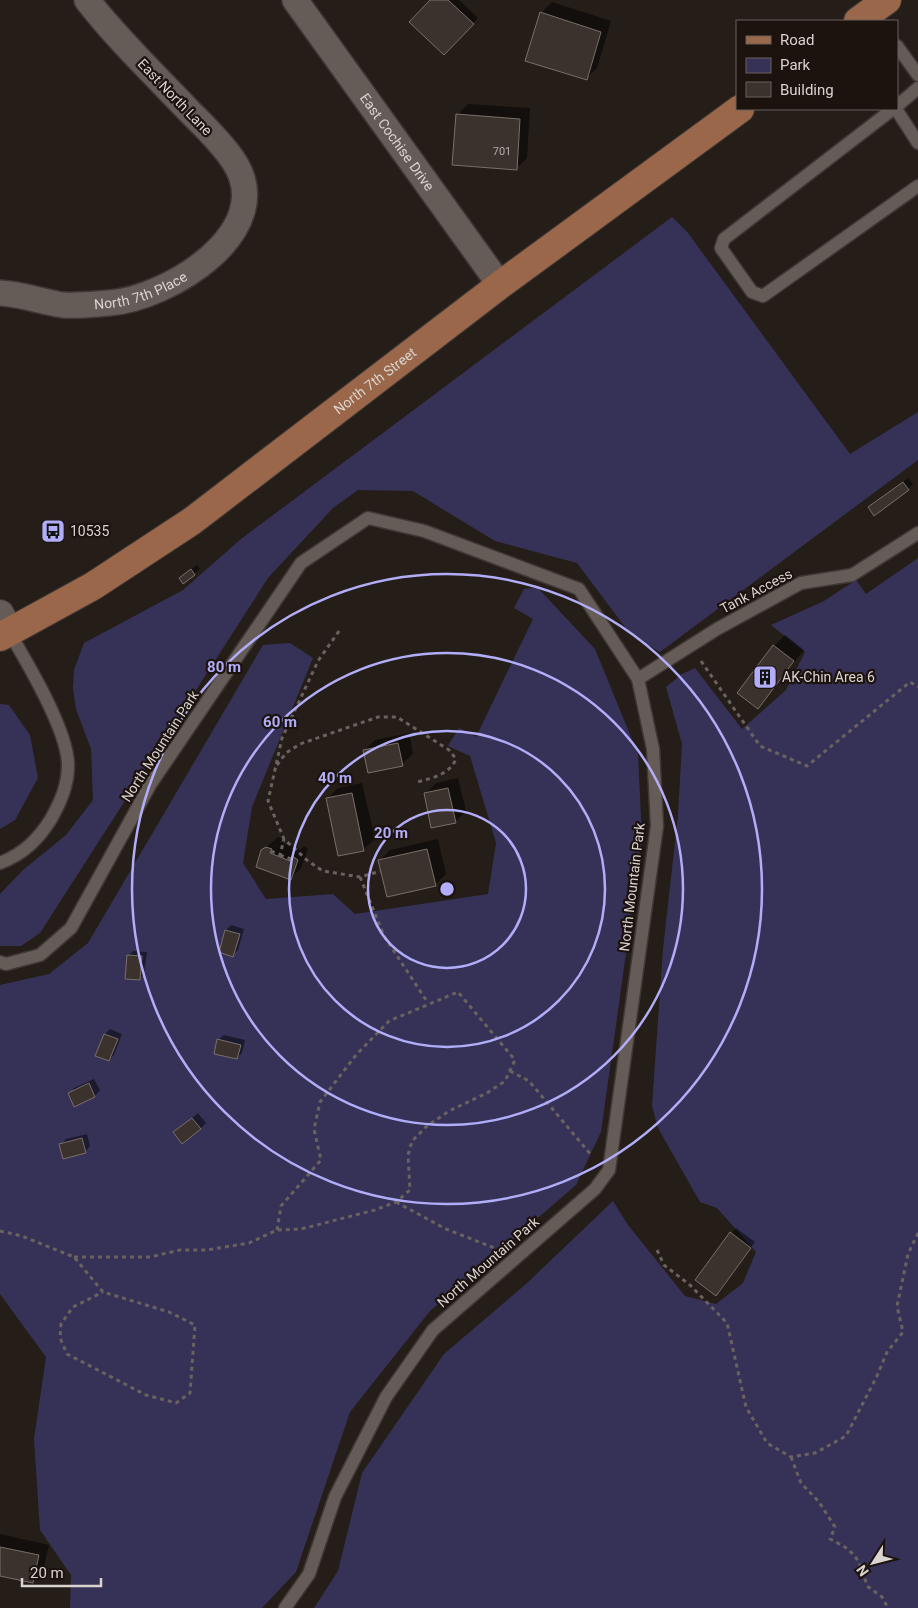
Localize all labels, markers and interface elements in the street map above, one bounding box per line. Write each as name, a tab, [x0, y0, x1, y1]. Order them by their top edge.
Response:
legend	[736, 20, 898, 110]
text: Road	[780, 31, 814, 49]
street label: East North Lane	[135, 55, 215, 139]
text: Park	[780, 56, 811, 74]
text: Building	[780, 81, 834, 99]
street label: East Cochise Drive	[357, 90, 438, 194]
house number: 701	[493, 145, 511, 158]
street label: North 7th Place	[94, 268, 190, 312]
street label: North 7th Street	[331, 344, 420, 417]
bus stop icon: 10535	[40, 518, 66, 544]
place label: 10535	[70, 523, 109, 539]
street label: Tank Access	[717, 565, 795, 617]
text: 80 m	[207, 658, 241, 676]
building icon: AK-Chin Area 6	[752, 664, 778, 690]
place label: AK-Chin Area 6	[782, 669, 875, 685]
street label: North Mountain Park	[118, 687, 202, 805]
text: 60 m	[263, 713, 297, 731]
text: 40 m	[318, 769, 352, 787]
street label: North Mountain Park	[616, 821, 648, 952]
text: 20 m	[374, 824, 408, 842]
centre of rings	[438, 880, 456, 898]
street label: North Mountain Park	[434, 1213, 543, 1311]
north arrow	[848, 1538, 898, 1588]
scale bar	[22, 1556, 101, 1588]
text: N	[853, 1562, 872, 1579]
text: 20 m	[30, 1564, 64, 1582]

